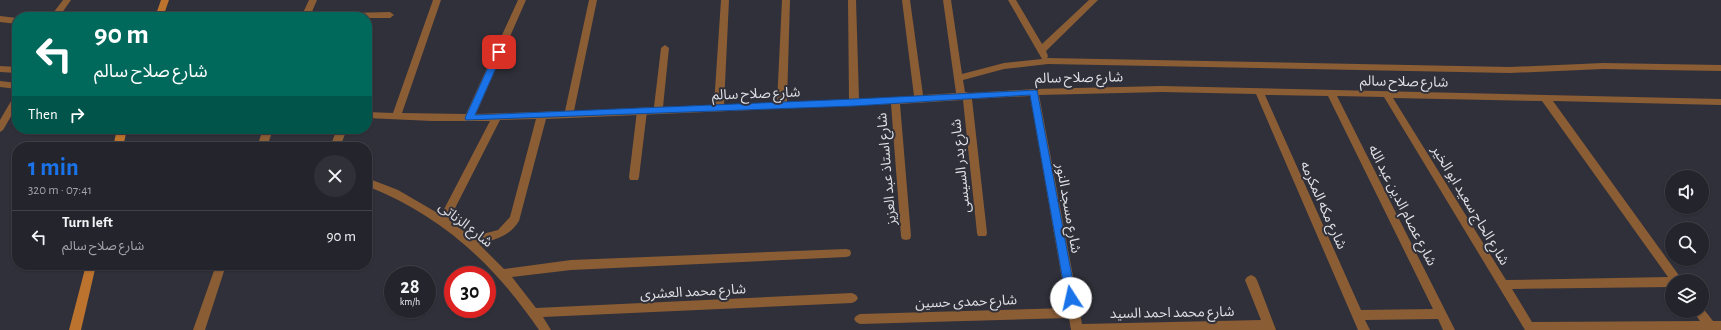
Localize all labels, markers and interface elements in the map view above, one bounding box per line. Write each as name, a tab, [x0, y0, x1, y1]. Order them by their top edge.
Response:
text: 90 m	[94, 21, 149, 49]
icon: left	[28, 28, 80, 80]
pin	[482, 35, 516, 69]
icon: arrive	[488, 41, 510, 63]
text: شارع صلاح سالم	[94, 63, 208, 81]
street label: شارع صلاح سالم	[1035, 70, 1123, 89]
street label: شارع صلاح سالم	[1360, 74, 1448, 93]
street label: شارع صلاح سالم	[712, 85, 801, 106]
icon: right	[66, 104, 88, 126]
text: Then	[28, 107, 58, 122]
street label: شارع استاذ عبد العزيز	[875, 112, 902, 227]
street label: شارع بدر السيسى	[949, 118, 976, 214]
street label: شارع الحاج سعيد ابو الخير	[1426, 142, 1511, 269]
street label: شارع عصام الدين عبد الله	[1363, 143, 1439, 270]
button: close	[314, 155, 356, 197]
text: 1 min	[28, 156, 79, 180]
street label: شارع مكه المكرمه	[1295, 159, 1349, 253]
street label: شارع مسجد النور	[1050, 161, 1083, 255]
map controls	[1665, 170, 1709, 318]
button: sound	[1665, 170, 1709, 214]
text: 320 m · 07:41	[28, 184, 92, 197]
street label: شارع الزناتى	[434, 200, 495, 252]
text: Turn left	[62, 215, 113, 230]
button: search	[1665, 222, 1709, 266]
icon: left	[28, 226, 50, 248]
text: 90 m	[327, 229, 356, 244]
text: شارع صلاح سالم	[62, 240, 144, 253]
speed limit sign: 30	[444, 266, 496, 318]
button: layers	[1665, 274, 1709, 318]
text: 28	[400, 277, 420, 297]
position arrow	[1050, 277, 1092, 319]
street label: شارع محمد العشرى	[640, 282, 747, 305]
street label: شارع حمدى حسين	[915, 293, 1017, 314]
text: km/h	[400, 297, 420, 307]
street label: شارع محمد احمد السيد	[1110, 305, 1235, 324]

